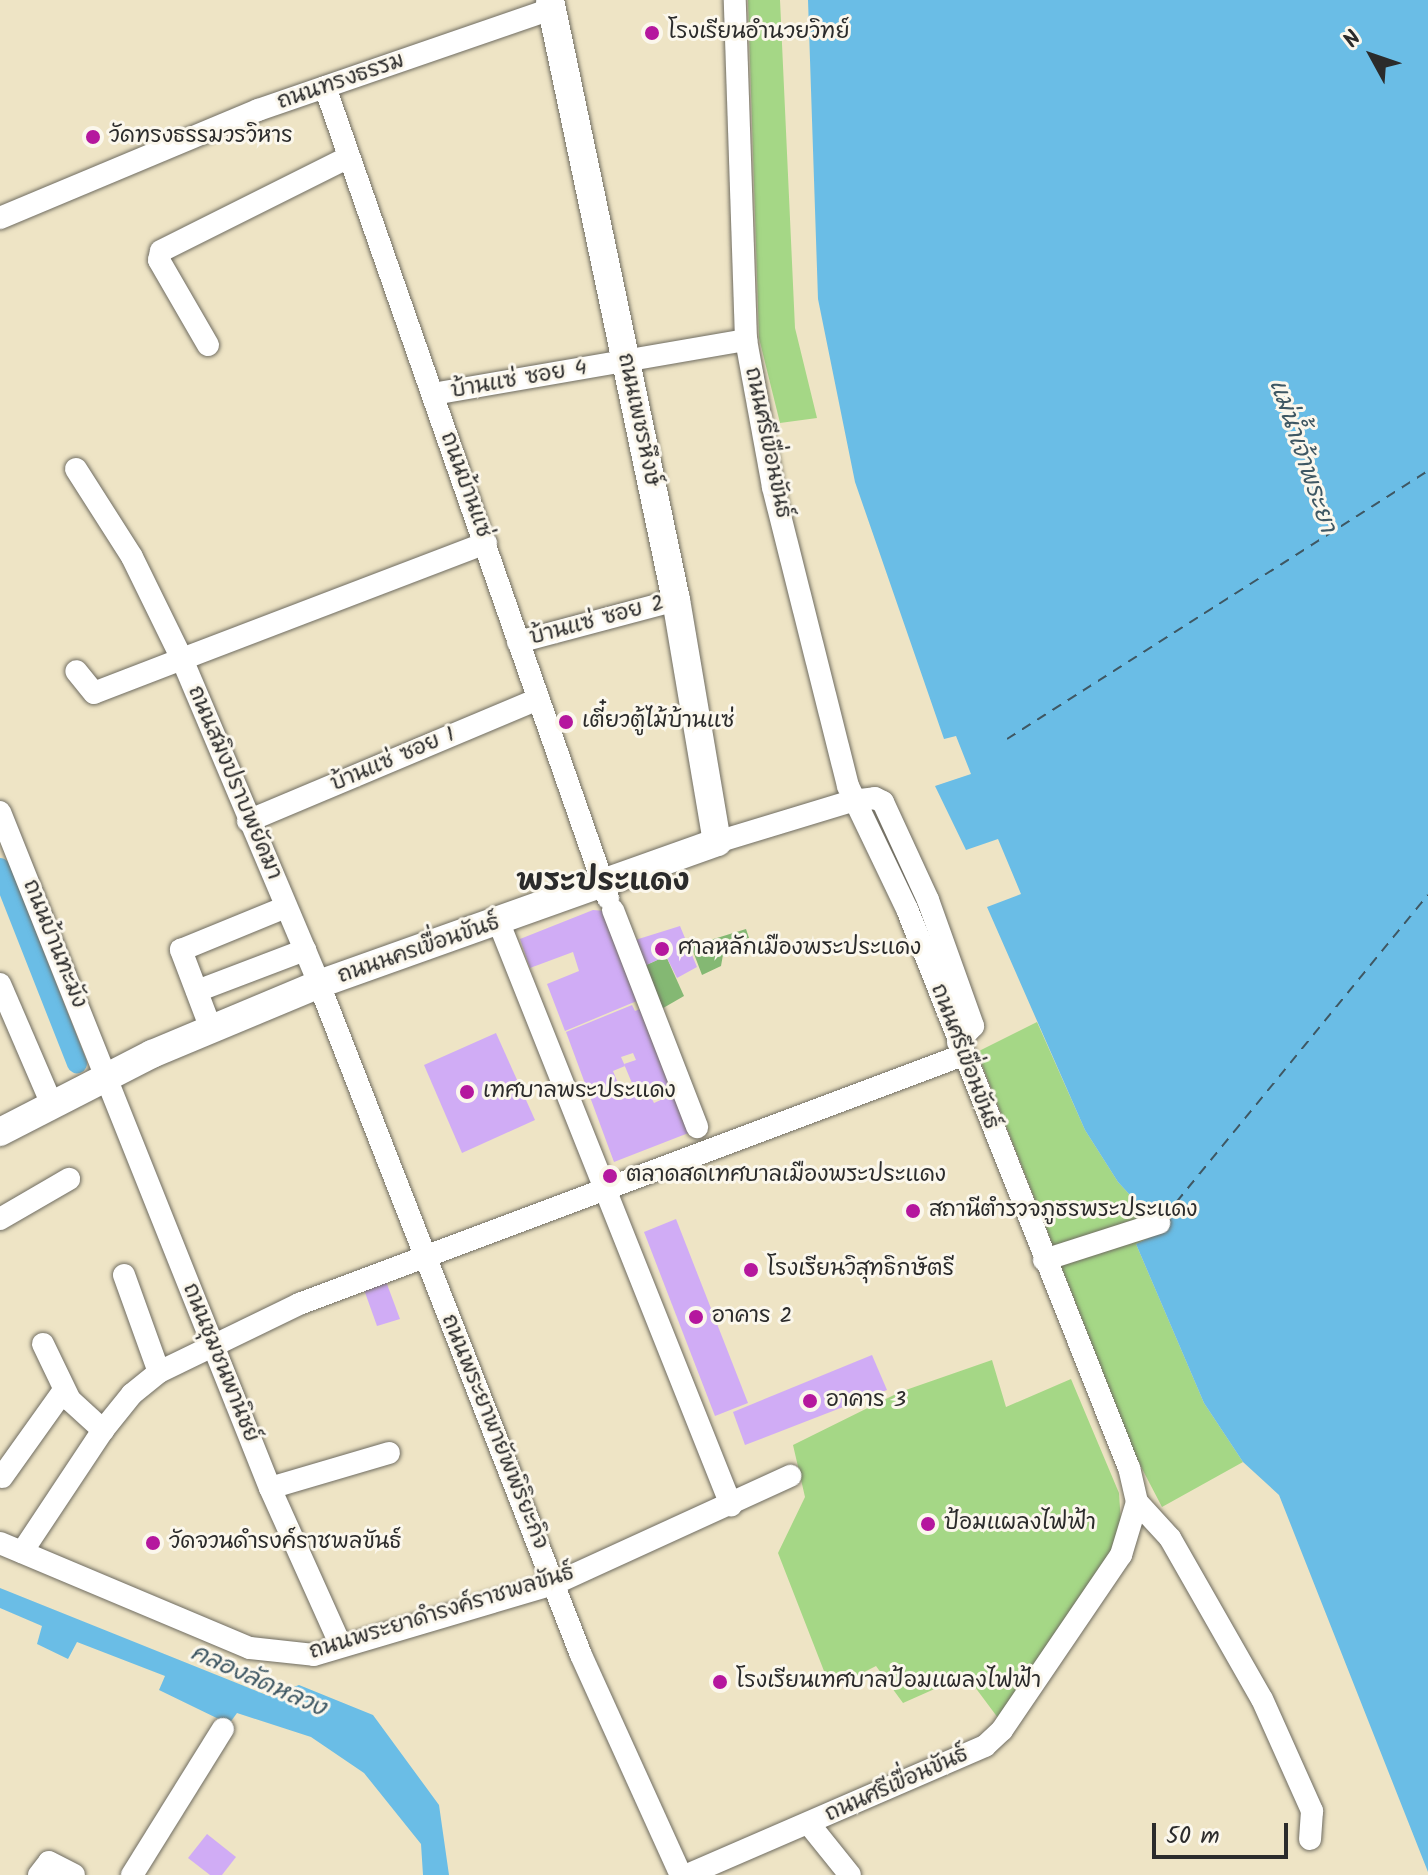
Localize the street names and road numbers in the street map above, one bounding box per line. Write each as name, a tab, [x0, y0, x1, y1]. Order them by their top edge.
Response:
street label: ถนนทรงธรรม	[274, 48, 408, 116]
street label: ถนนเพชรหึงษ์	[611, 351, 665, 489]
street label: บ้านแซ่ ซอย 4	[449, 355, 589, 405]
street label: ถนนศรีเขื่อนขันธ์	[738, 365, 796, 521]
street label: ถนนบ้านแซ่	[434, 429, 496, 541]
street label: บ้านแซ่ ซอย 2	[527, 590, 667, 652]
street label: ถนนสมิงปราบพยัคฆา	[181, 682, 287, 884]
street label: บ้านแซ่ ซอย 1	[327, 722, 459, 798]
street label: ถนนบ้านทะมัง	[16, 876, 92, 1012]
street label: ถนนนครเขื่อนขันธ์	[334, 910, 504, 990]
street label: ถนนศรีเขื่อนขันธ์	[924, 980, 1004, 1134]
street label: ถนนชุมชนพานิชย์	[176, 1280, 264, 1446]
street label: ถนนพระยาพายัพพิริยะกิจ	[435, 1311, 553, 1553]
street label: ถนนพระยาดำรงค์ราชพลขันธ์	[306, 1560, 578, 1666]
street label: ถนนศรีเขื่อนขันธ์	[821, 1742, 973, 1828]

